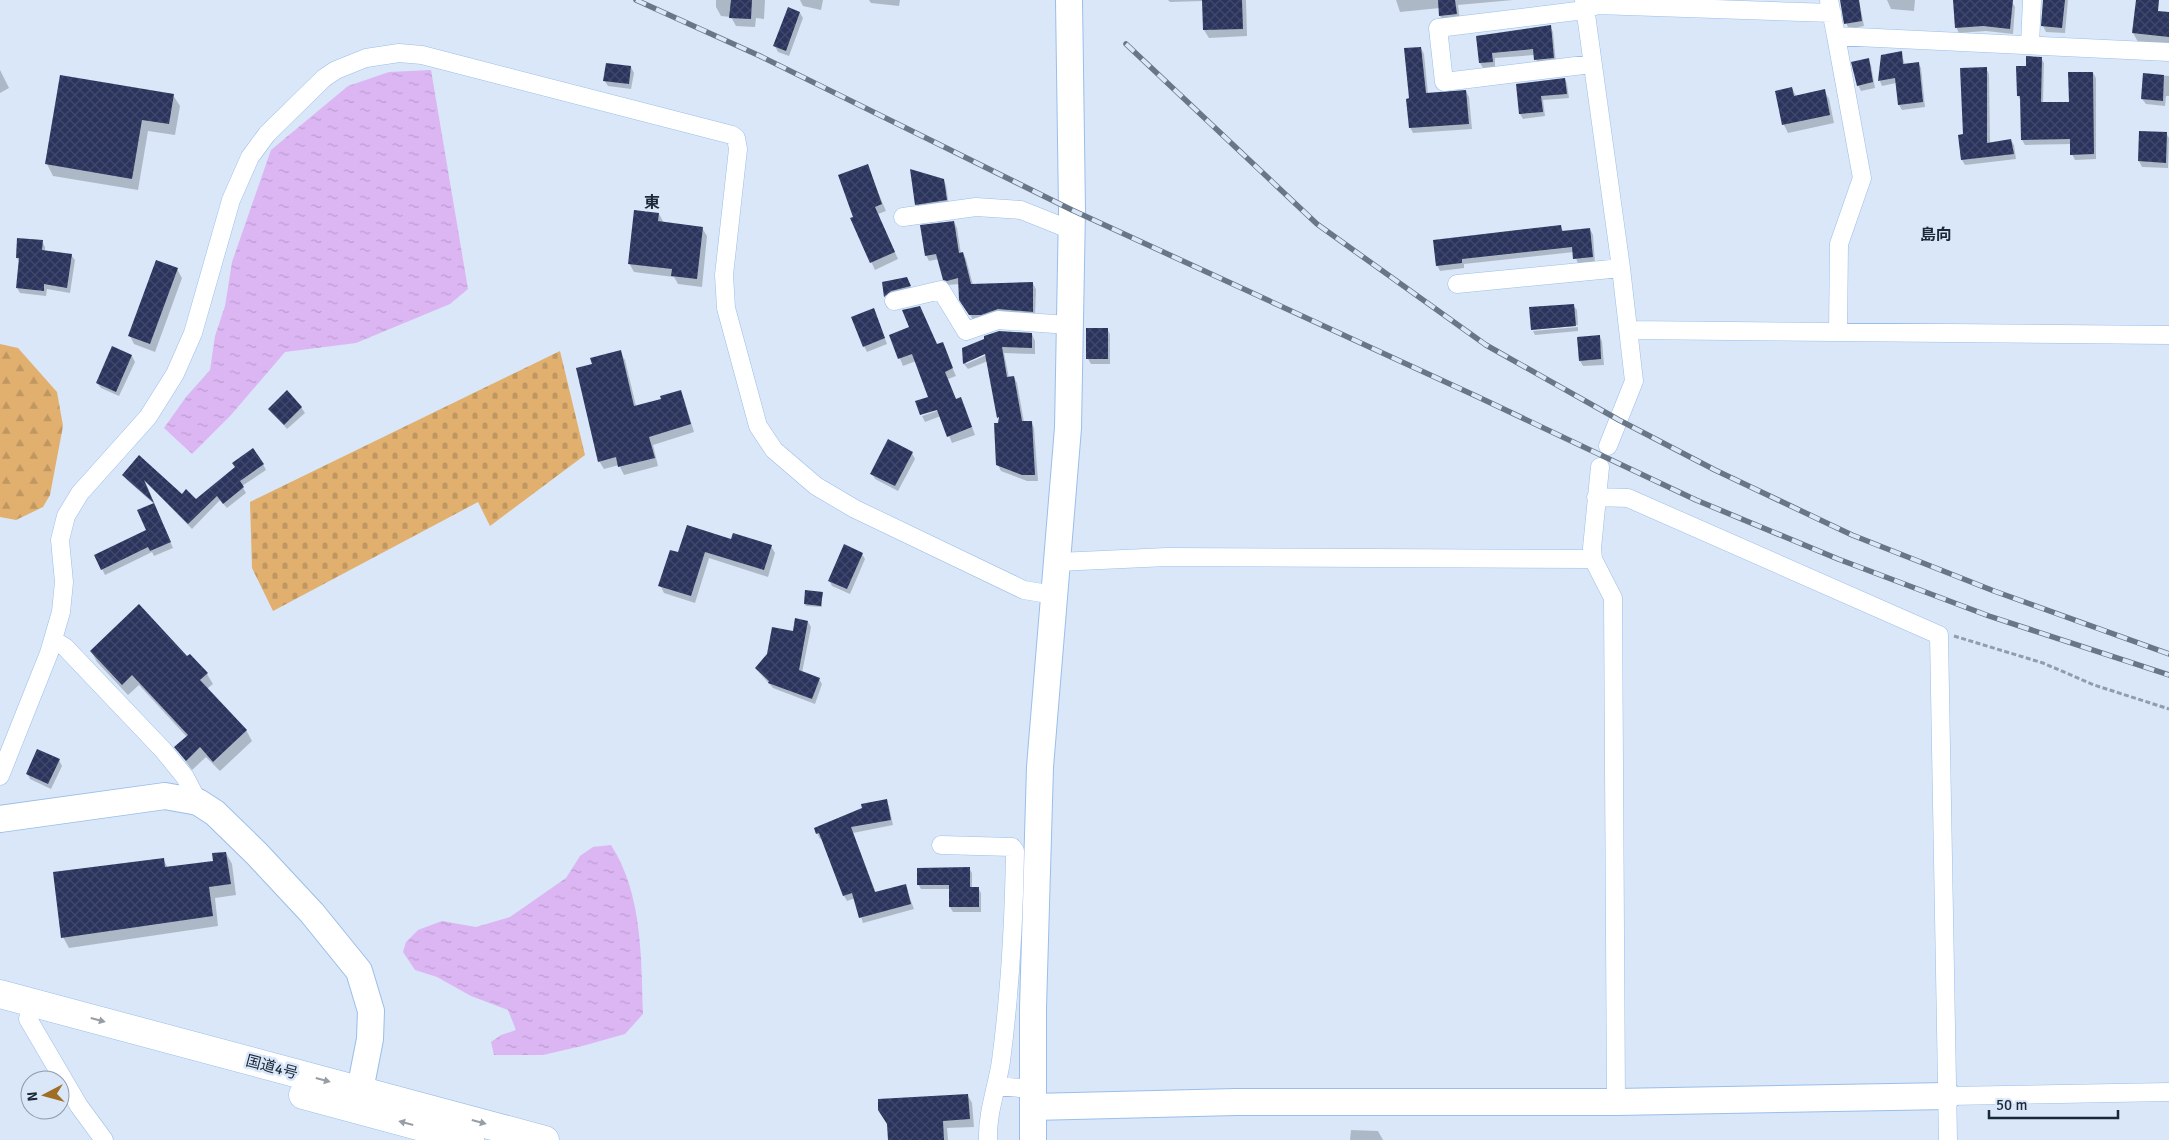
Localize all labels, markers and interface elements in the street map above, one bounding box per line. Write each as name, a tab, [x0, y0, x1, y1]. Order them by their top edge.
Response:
district label: 東	[644, 193, 660, 213]
district label: 島向	[1920, 225, 1952, 245]
one-way arrow	[90, 1017, 105, 1025]
street label: 国道4号	[244, 1051, 300, 1083]
north arrow	[20, 1070, 70, 1120]
one-way arrow	[315, 1076, 330, 1084]
scale bar	[1989, 1088, 2118, 1120]
text: N	[24, 1091, 42, 1102]
text: 50 m	[1996, 1096, 2027, 1114]
one-way arrow	[399, 1118, 414, 1126]
one-way arrow	[472, 1119, 487, 1127]

